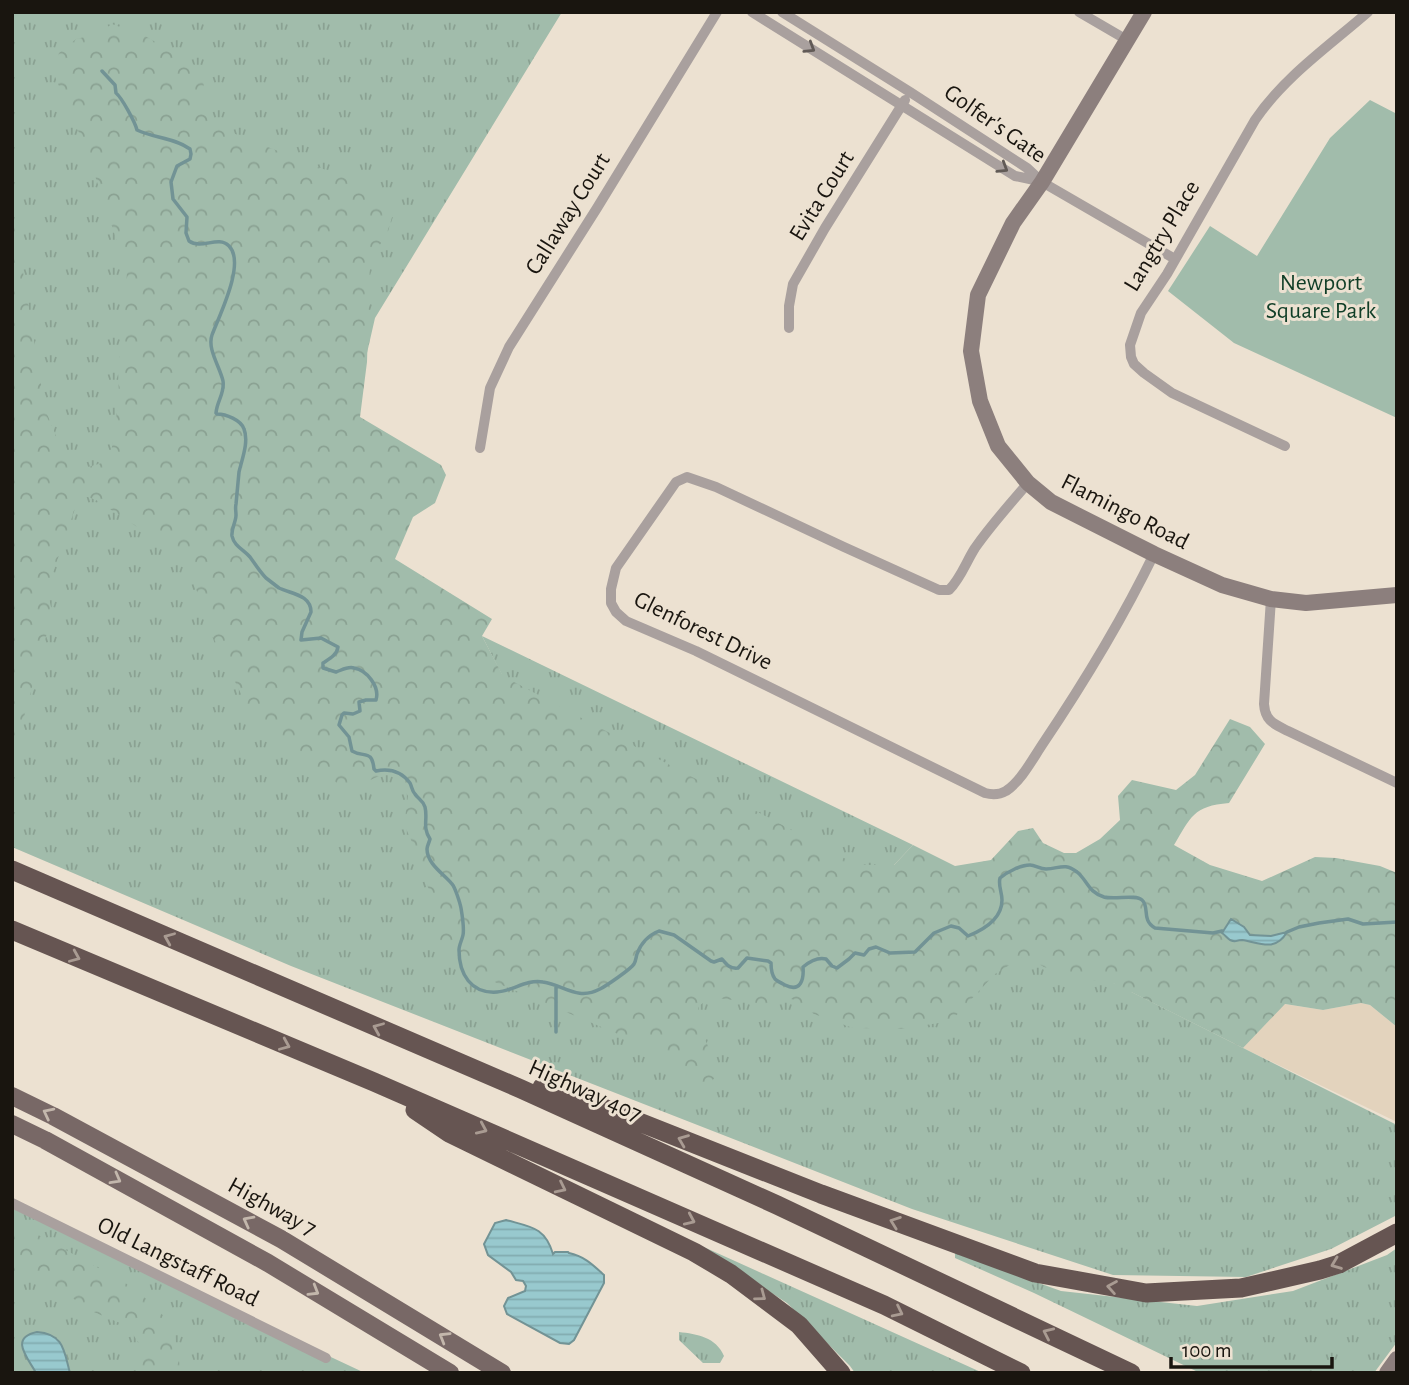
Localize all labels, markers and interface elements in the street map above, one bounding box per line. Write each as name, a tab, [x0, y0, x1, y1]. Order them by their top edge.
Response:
one-way arrow	[802, 40, 815, 53]
street label: Golfer's Gate	[940, 80, 1050, 168]
street label: Evita Court	[785, 147, 859, 245]
street label: Callaway Court	[521, 149, 615, 279]
one-way arrow	[995, 160, 1008, 173]
street label: Langtry Place	[1120, 176, 1204, 296]
park label: Newport Square Park	[1266, 271, 1376, 323]
street label: Flamingo Road	[1057, 470, 1193, 554]
street label: Glenforest Drive	[630, 587, 776, 675]
one-way arrow	[164, 932, 177, 946]
one-way arrow	[68, 948, 80, 962]
one-way arrow	[373, 1022, 385, 1036]
one-way arrow	[278, 1037, 290, 1051]
street label: Highway 407	[525, 1055, 645, 1127]
one-way arrow	[43, 1108, 55, 1122]
one-way arrow	[474, 1121, 487, 1135]
one-way arrow	[678, 1134, 690, 1148]
one-way arrow	[108, 1171, 121, 1184]
street label: Highway 7	[224, 1173, 320, 1241]
one-way arrow	[554, 1179, 566, 1193]
one-way arrow	[683, 1212, 695, 1226]
street label: Old Langstaff Road	[94, 1213, 262, 1311]
one-way arrow	[243, 1215, 255, 1229]
one-way arrow	[890, 1216, 902, 1230]
one-way arrow	[1330, 1256, 1343, 1270]
one-way arrow	[1106, 1280, 1118, 1295]
one-way arrow	[306, 1282, 319, 1295]
one-way arrow	[753, 1287, 765, 1300]
one-way arrow	[891, 1303, 903, 1317]
scale bar	[1171, 1326, 1332, 1370]
one-way arrow	[1042, 1327, 1055, 1341]
one-way arrow	[438, 1333, 451, 1346]
text: 100 m	[1182, 1340, 1232, 1361]

